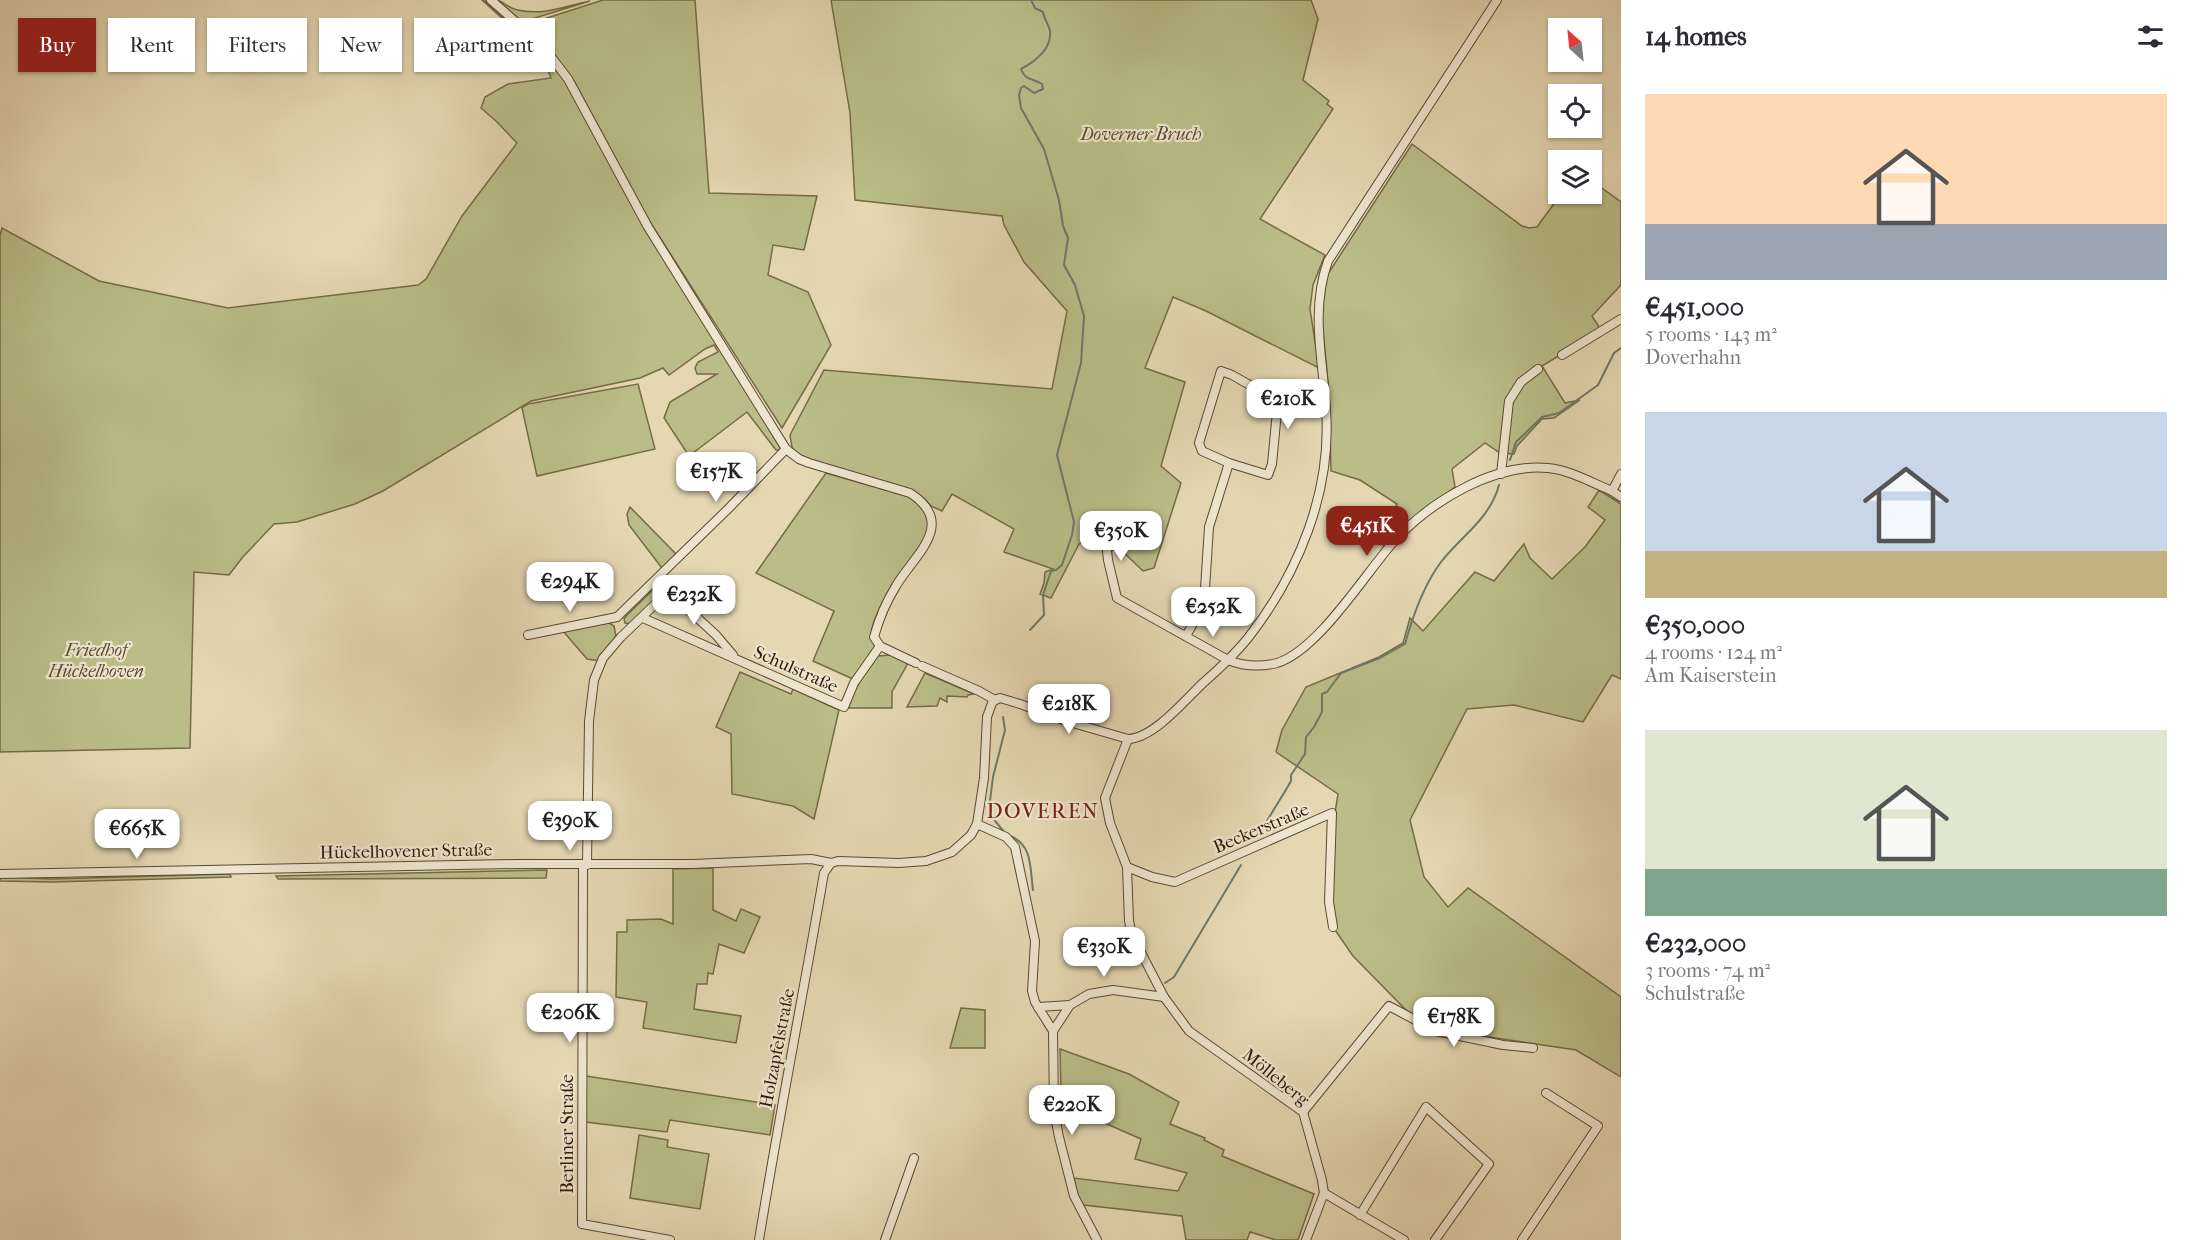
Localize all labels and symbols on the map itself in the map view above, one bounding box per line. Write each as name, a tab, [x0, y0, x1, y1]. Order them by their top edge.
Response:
north arrow	[1548, 18, 1602, 72]
park label: Doverner Bruch	[1079, 124, 1202, 145]
pin: €210K	[1246, 379, 1330, 430]
pin: €157K	[674, 452, 758, 503]
pin: €451K	[1325, 506, 1409, 557]
pin: €350K	[1079, 511, 1163, 562]
pin: €294K	[528, 562, 612, 613]
pin: €232K	[652, 575, 736, 626]
pin: €252K	[1171, 587, 1255, 638]
park label: Friedhof Hückelhoven	[47, 640, 144, 682]
street label: Schulstraße	[750, 642, 841, 697]
pin: €218K	[1027, 684, 1111, 735]
district label: DOVEREN	[986, 799, 1100, 823]
street label: Beckerstraße	[1210, 799, 1312, 858]
pin: €390K	[528, 801, 612, 852]
pin: €665K	[95, 809, 179, 860]
street label: Hückelhovener Straße	[320, 839, 493, 864]
pin: €330K	[1062, 927, 1146, 978]
street label: Holzapfelstraße	[756, 987, 799, 1110]
pin: €206K	[528, 993, 612, 1044]
pin: €178K	[1412, 997, 1496, 1048]
street label: Mölleberg	[1238, 1044, 1313, 1111]
street label: Berliner Straße	[557, 1074, 578, 1194]
pin: €220K	[1030, 1085, 1114, 1136]

